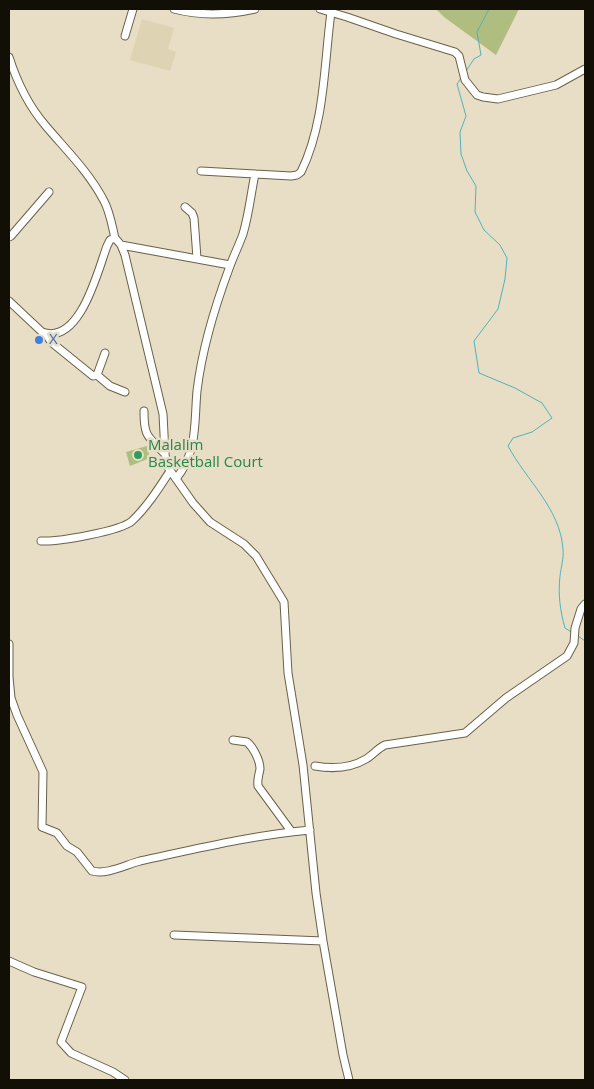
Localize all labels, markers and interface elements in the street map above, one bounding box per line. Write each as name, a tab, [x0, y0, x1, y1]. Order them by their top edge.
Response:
place label: X	[49, 331, 58, 349]
marker: X	[33, 334, 45, 346]
place label: Malalim Basketball Court	[148, 437, 263, 472]
marker: Malalim Basketball Court	[132, 449, 144, 461]

